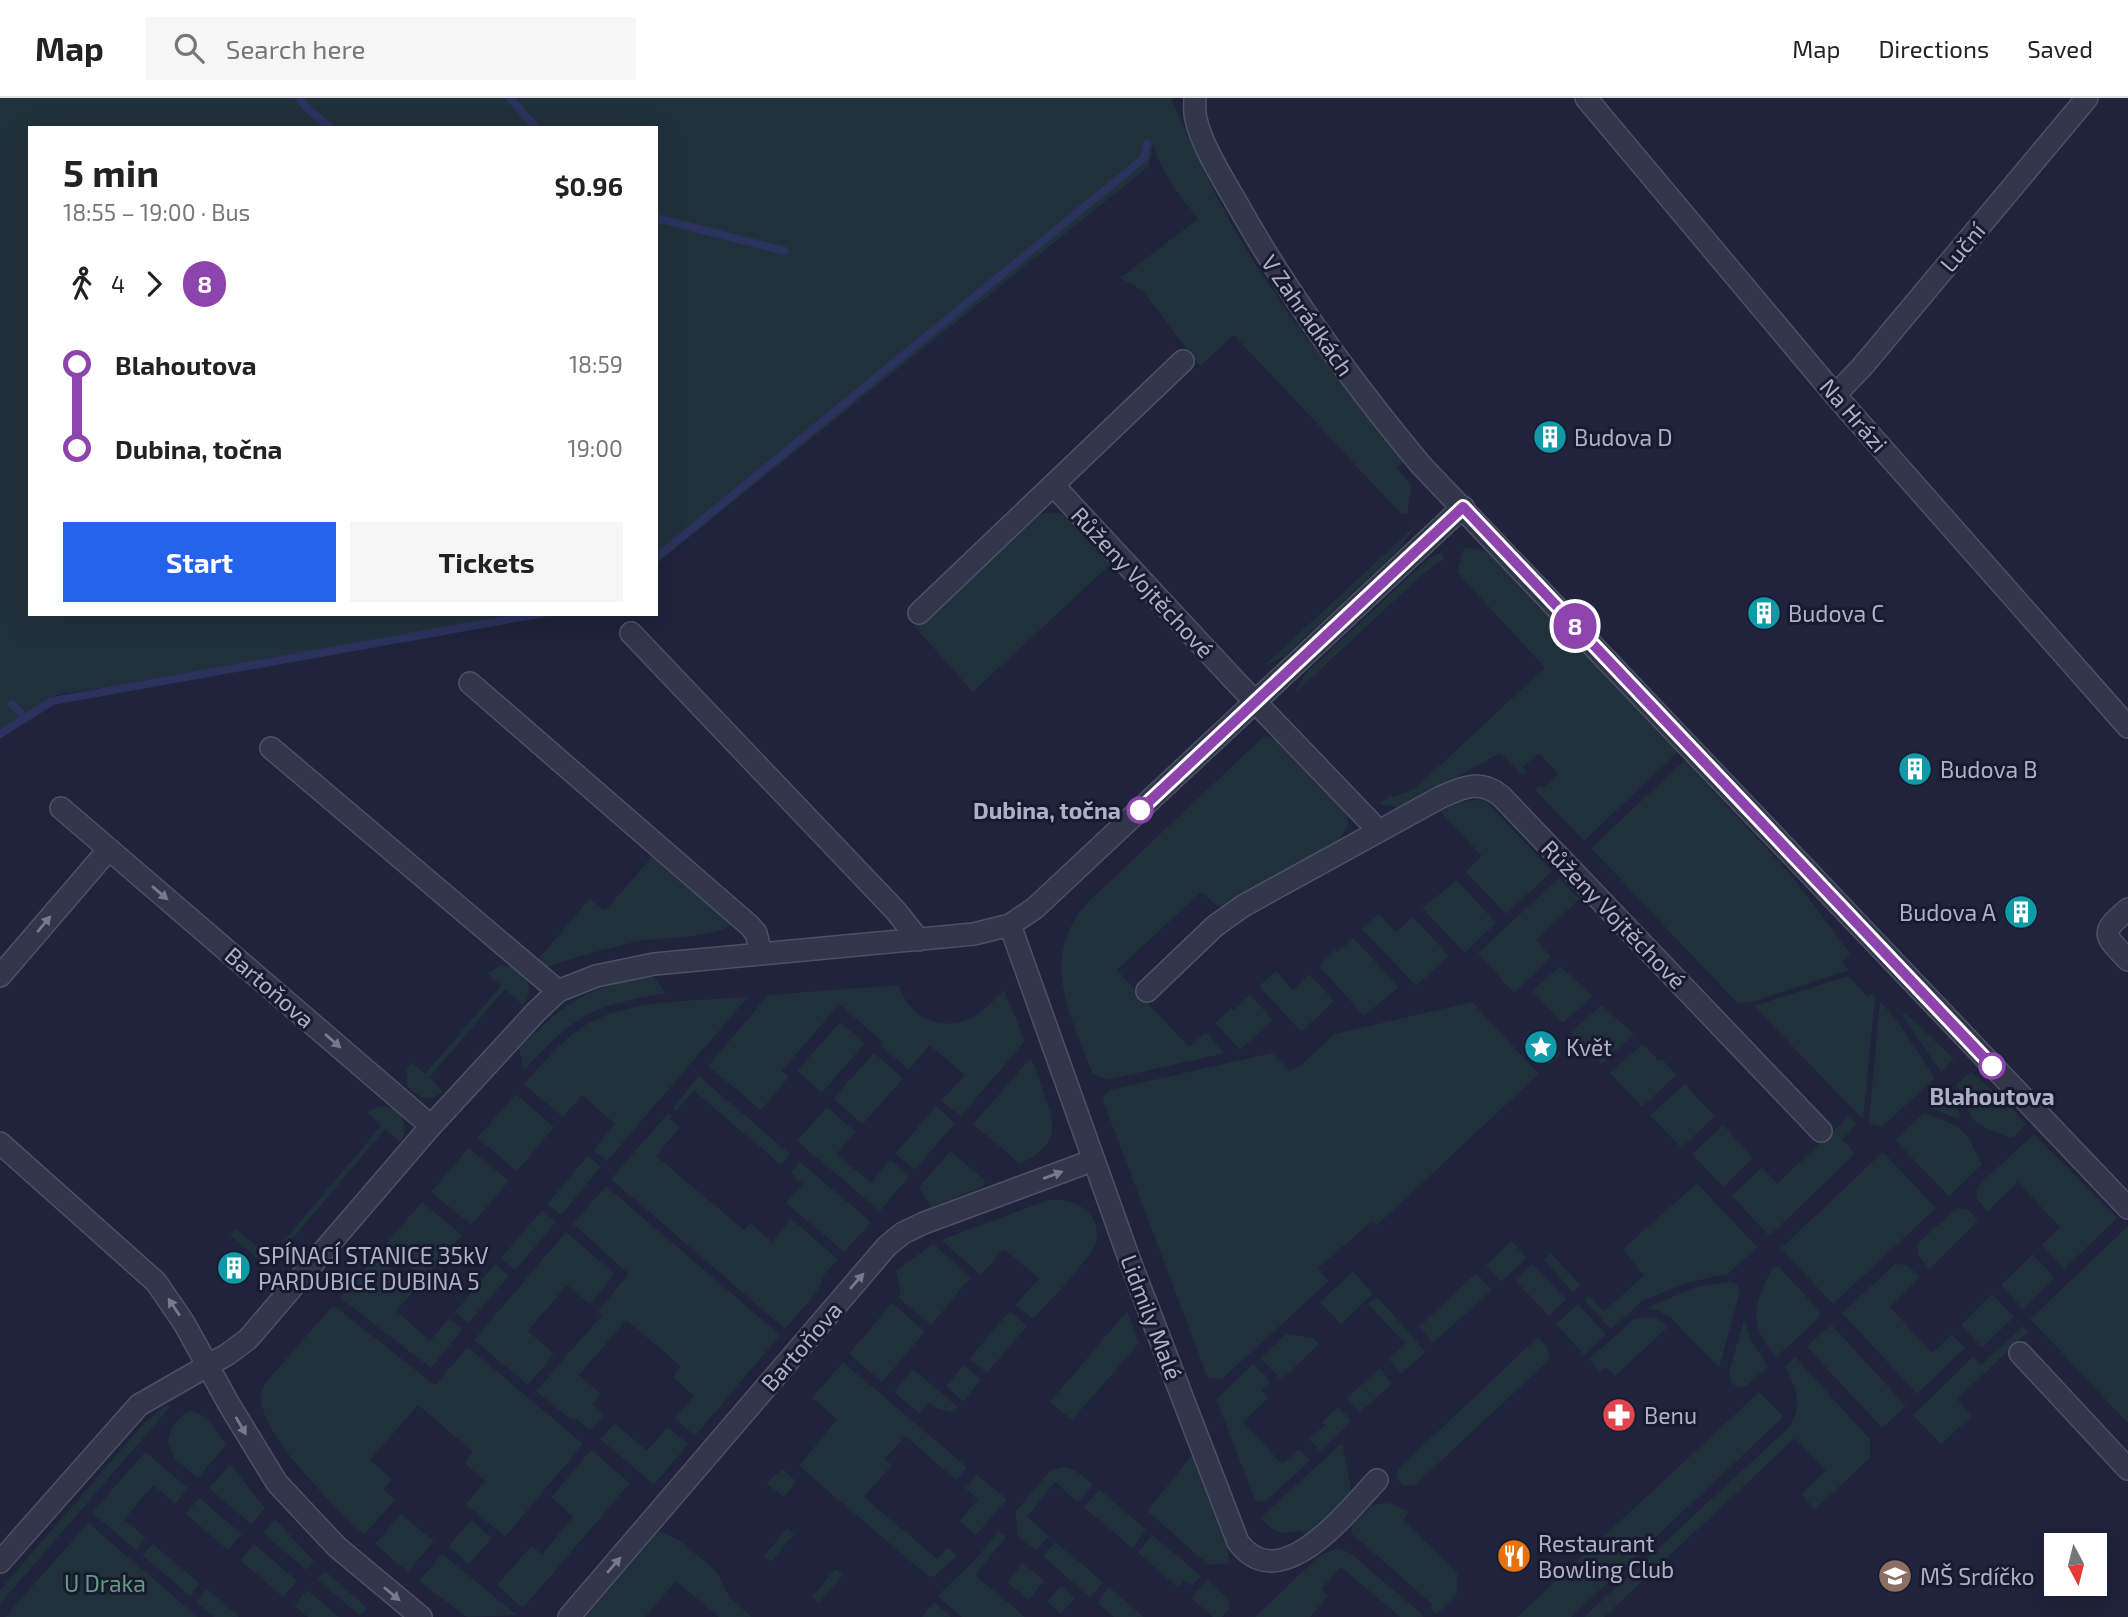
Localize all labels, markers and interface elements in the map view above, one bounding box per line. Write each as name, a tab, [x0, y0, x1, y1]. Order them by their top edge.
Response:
search box	[146, 17, 636, 80]
text: Map	[35, 28, 104, 68]
icon: search	[170, 29, 208, 67]
text: Search here	[226, 33, 365, 64]
text: Map	[1792, 34, 1840, 63]
text: Directions	[1878, 34, 1989, 63]
text: Saved	[2027, 34, 2093, 63]
text: 5 min	[63, 149, 159, 195]
text: $0.96	[554, 170, 623, 201]
text: 18:55 – 19:00 · Bus	[63, 198, 250, 226]
street label: Luční	[1934, 216, 1991, 277]
street label: V Zahrádkách	[1256, 249, 1360, 381]
icon: walk	[63, 265, 101, 303]
icon: forward	[135, 265, 173, 303]
text: 8	[197, 269, 212, 298]
text: 4	[111, 270, 125, 298]
text: Blahoutova	[115, 349, 256, 380]
text: 18:59	[569, 350, 623, 378]
street label: Na Hrázi	[1814, 372, 1894, 458]
building icon: Budova D	[1531, 418, 1569, 456]
place label: Budova D	[1574, 423, 1673, 451]
text: Dubina, točna	[115, 433, 282, 464]
text: 19:00	[568, 434, 623, 462]
street label: Růženy Vojtěchové	[1066, 501, 1220, 663]
button: Start	[63, 522, 336, 602]
button: Tickets	[350, 522, 623, 602]
building icon: Budova C	[1745, 594, 1783, 632]
place label: Budova C	[1788, 599, 1884, 627]
line badge: 8	[1552, 603, 1598, 649]
text: 8	[1568, 611, 1582, 640]
building icon: Budova B	[1896, 750, 1934, 788]
place label: Budova B	[1940, 755, 2038, 783]
place label: Dubina, točna	[973, 796, 1121, 824]
marker: Dubina, točna	[1127, 797, 1153, 823]
street label: Růženy Vojtěchové	[1536, 834, 1692, 994]
one-way arrow	[152, 885, 169, 900]
building icon: Budova A	[2002, 893, 2040, 931]
place label: Budova A	[1899, 898, 1997, 926]
one-way arrow	[36, 916, 51, 933]
street label: Bartoňova	[220, 941, 320, 1033]
place icon: Květ	[1522, 1028, 1560, 1066]
one-way arrow	[324, 1033, 342, 1049]
place label: Květ	[1566, 1033, 1612, 1061]
marker: Blahoutova	[1979, 1053, 2005, 1079]
place label: Blahoutova	[1929, 1082, 2055, 1110]
one-way arrow	[1043, 1170, 1064, 1181]
place label: SPÍNACÍ STANICE 35kV PARDUBICE DUBINA 5	[258, 1241, 488, 1295]
building icon: SPÍNACÍ STANICE 35kV PARDUBICE DUBINA 5	[215, 1249, 253, 1287]
street label: Lidmily Malé	[1115, 1251, 1189, 1383]
one-way arrow	[849, 1272, 864, 1289]
street label: Bartoňova	[755, 1296, 847, 1396]
one-way arrow	[167, 1298, 181, 1316]
pharmacy icon: Benu	[1600, 1396, 1638, 1434]
place label: Benu	[1644, 1401, 1697, 1429]
one-way arrow	[235, 1416, 248, 1435]
place label: Restaurant Bowling Club	[1538, 1529, 1674, 1583]
north arrow	[2044, 1533, 2107, 1596]
map controls	[2044, 1533, 2107, 1596]
restaurant icon: Restaurant Bowling Club	[1495, 1537, 1533, 1575]
one-way arrow	[606, 1556, 622, 1574]
school or university icon: MŠ Srdíčko	[1876, 1557, 1914, 1595]
place label: MŠ Srdíčko	[1920, 1562, 2035, 1590]
park label: U Draka	[64, 1569, 146, 1597]
one-way arrow	[383, 1586, 401, 1601]

